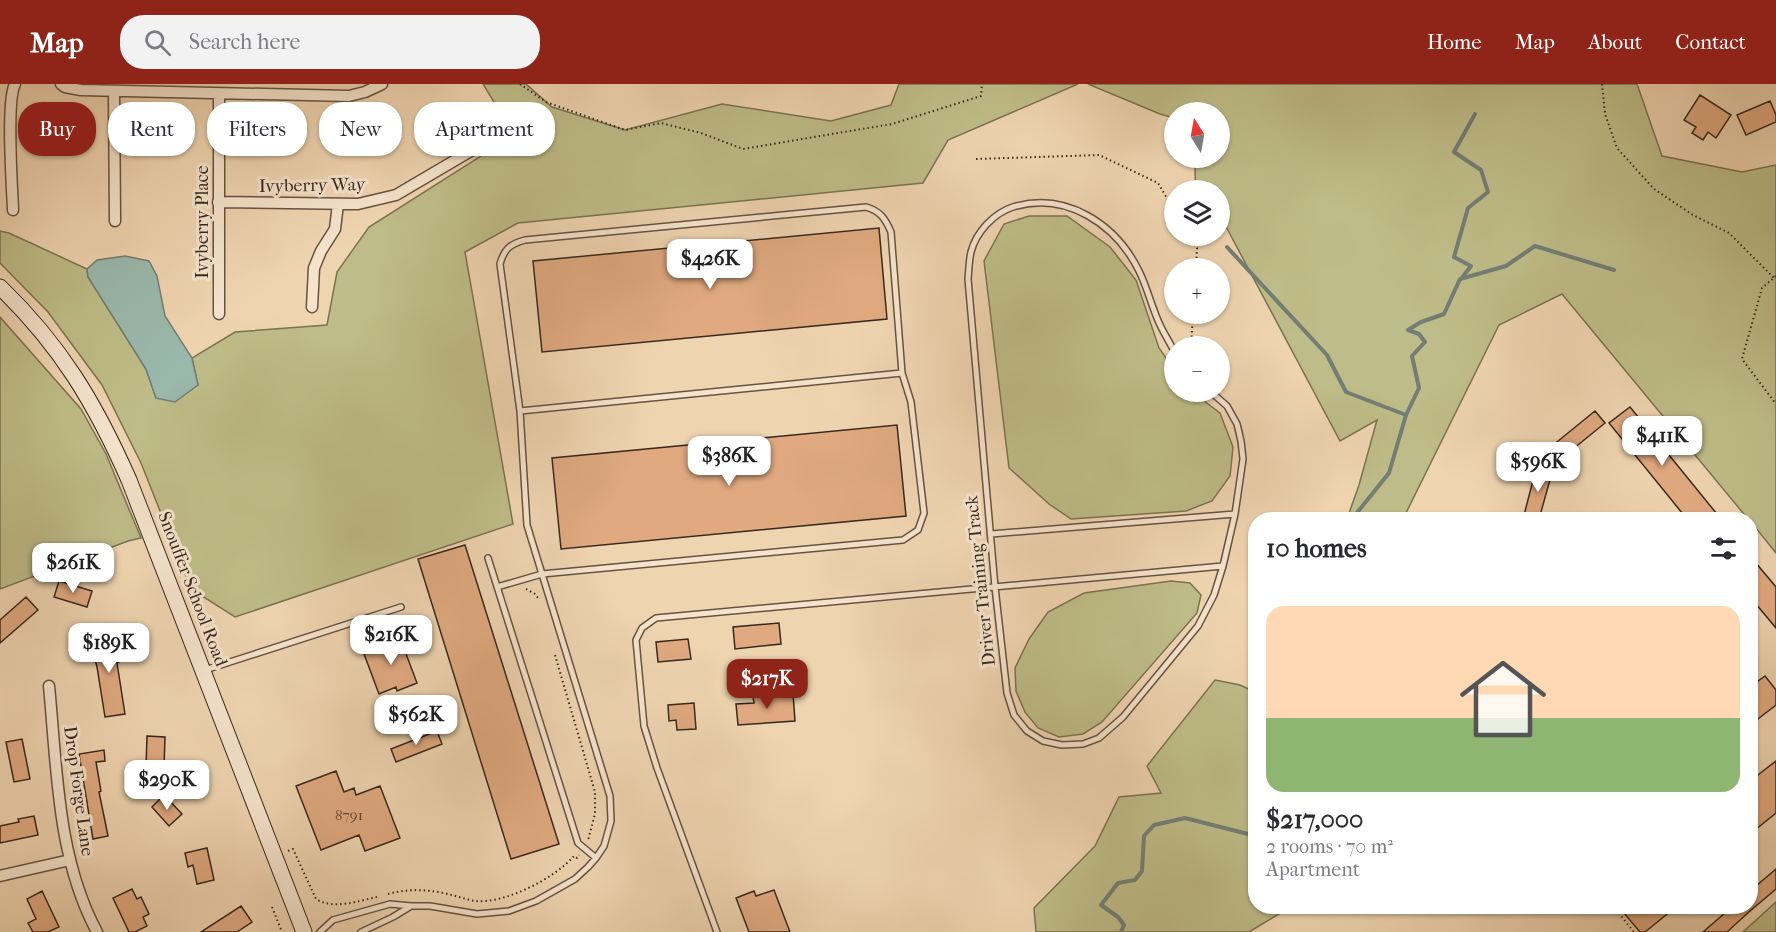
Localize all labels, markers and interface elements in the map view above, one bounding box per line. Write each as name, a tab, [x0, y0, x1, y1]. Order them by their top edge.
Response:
search box	[120, 15, 540, 69]
text: Map	[30, 26, 84, 59]
icon: search	[141, 26, 174, 59]
text: Search here	[189, 29, 300, 55]
text: Home	[1427, 30, 1482, 54]
text: Map	[1515, 30, 1555, 54]
text: About	[1588, 30, 1642, 54]
text: Contact	[1675, 30, 1746, 54]
chip: Buy	[18, 102, 96, 156]
chip: Rent	[108, 102, 195, 156]
chip: Filters	[207, 102, 307, 156]
chip: New	[319, 102, 402, 156]
chip: Apartment	[414, 102, 555, 156]
north arrow	[1164, 102, 1230, 168]
map controls	[1164, 102, 1230, 402]
street label: Ivyberry Place	[192, 165, 213, 279]
street label: Ivyberry Way	[259, 174, 367, 197]
button: layers	[1164, 180, 1230, 246]
pin: $426K	[668, 239, 752, 290]
text: $426K	[681, 247, 739, 270]
button: +	[1164, 258, 1230, 324]
button: −	[1164, 336, 1230, 402]
pin: $411K	[1620, 416, 1704, 467]
text: $411K	[1636, 424, 1688, 447]
pin: $386K	[687, 436, 771, 487]
pin: $596K	[1496, 442, 1580, 493]
text: $386K	[702, 444, 756, 467]
text: $596K	[1510, 450, 1566, 473]
street label: Driver Training Track	[961, 494, 1000, 667]
street label: Snouffer School Road	[153, 509, 232, 670]
icon: filters	[1707, 532, 1740, 565]
text: 10 homes	[1266, 533, 1367, 564]
pin: $261K	[31, 543, 115, 594]
text: $261K	[46, 551, 100, 574]
pin: $216K	[349, 615, 433, 666]
pin: $189K	[67, 623, 151, 674]
text: $216K	[364, 623, 418, 646]
text: $189K	[82, 631, 136, 654]
icon: home	[1449, 645, 1557, 753]
pin: $217K	[725, 659, 809, 710]
text: $217K	[741, 667, 793, 690]
pin: $562K	[374, 695, 458, 746]
text: $562K	[388, 703, 444, 726]
street label: Drop Forge Lane	[59, 725, 98, 858]
pin: $290K	[125, 760, 209, 811]
text: $290K	[138, 768, 196, 791]
text: $217,000	[1266, 804, 1363, 835]
house number: 8791	[335, 806, 363, 824]
text: 2 rooms · 70 m²	[1266, 835, 1393, 858]
text: Apartment	[1266, 858, 1360, 881]

